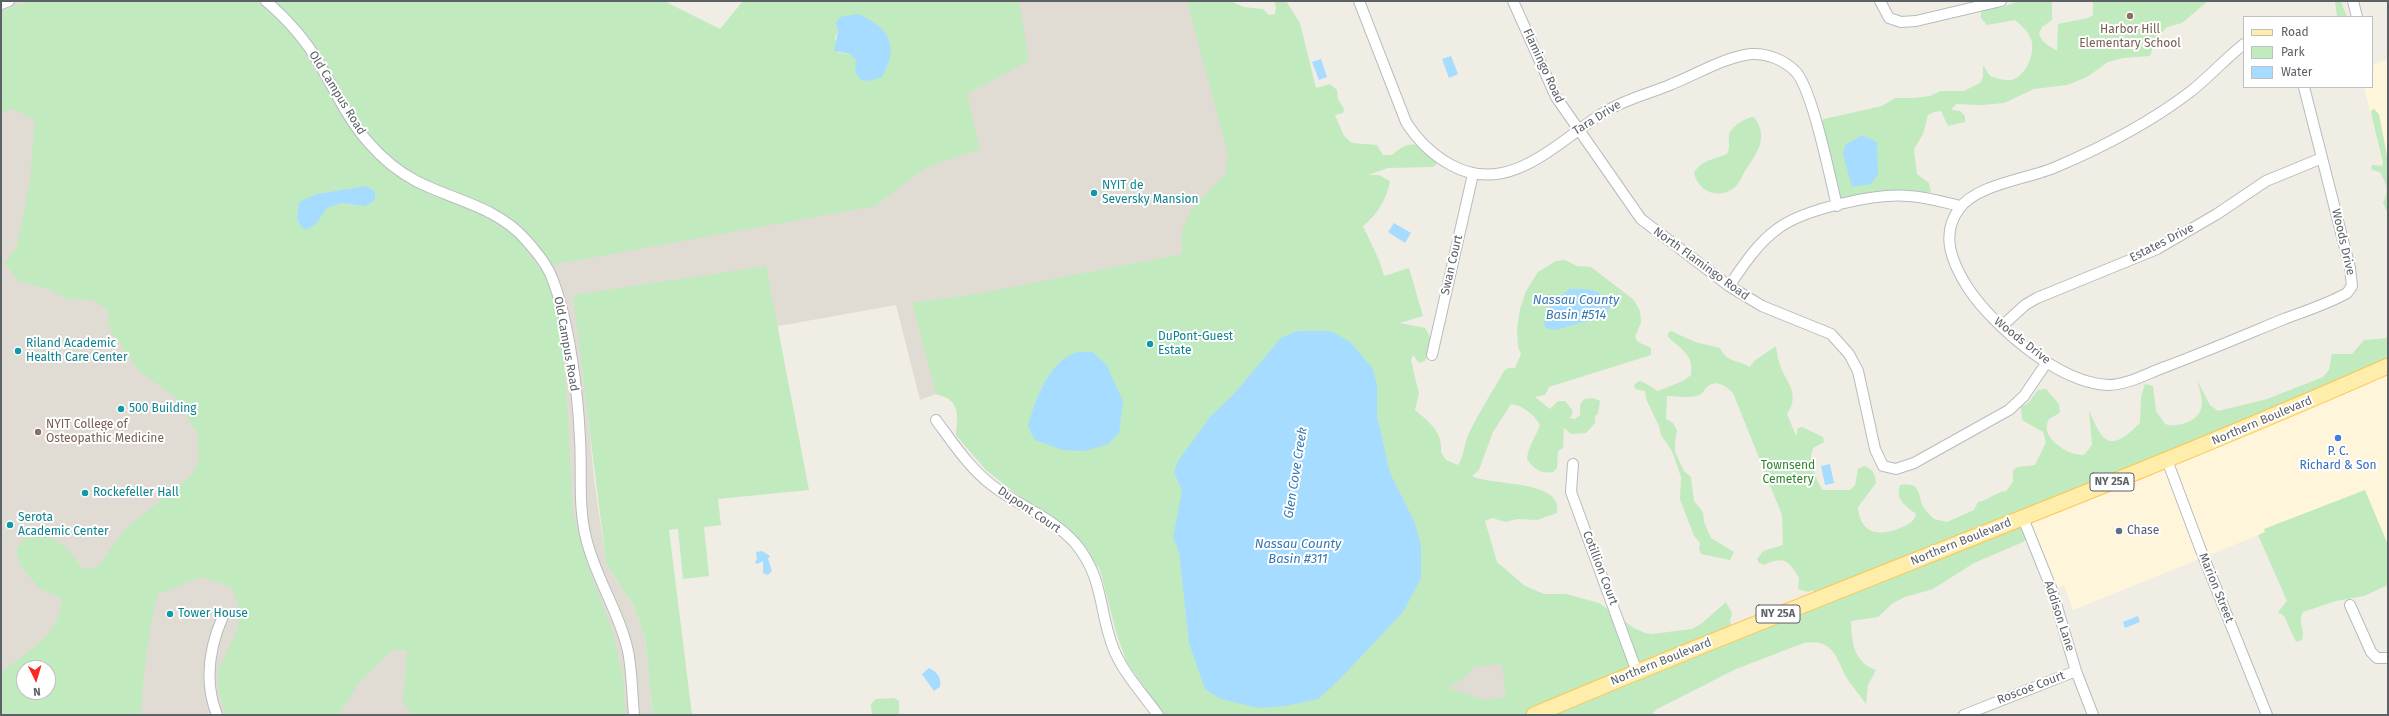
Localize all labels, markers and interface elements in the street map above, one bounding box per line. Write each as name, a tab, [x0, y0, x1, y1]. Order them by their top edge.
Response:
marker: Harbor Hill Elementary School	[2125, 11, 2135, 21]
legend	[2243, 16, 2373, 88]
place label: Harbor Hill Elementary School	[2079, 23, 2181, 51]
text: Road	[2281, 25, 2309, 39]
street label: Flamingo Road	[1519, 27, 1567, 105]
text: Park	[2281, 45, 2305, 59]
street label: Old Campus Road	[305, 48, 369, 138]
text: Water	[2281, 65, 2312, 79]
street label: Tara Drive	[1570, 98, 1624, 138]
place label: NYIT de Seversky Mansion	[1102, 179, 1199, 207]
marker: NYIT de Seversky Mansion	[1089, 188, 1099, 198]
street label: Woods Drive	[2328, 207, 2358, 277]
street label: Estates Drive	[2127, 221, 2197, 265]
street label: North Flamingo Road	[1650, 224, 1752, 304]
street label: Swan Court	[1438, 234, 1466, 296]
water label: Nassau County Basin #514	[1533, 292, 1619, 323]
street label: Old Campus Road	[551, 295, 581, 393]
street label: Woods Drive	[1991, 314, 2053, 368]
place label: DuPont-Guest Estate	[1158, 330, 1233, 358]
place label: Riland Academic Health Care Center	[26, 337, 128, 365]
marker: DuPont-Guest Estate	[1145, 339, 1155, 349]
marker: Riland Academic Health Care Center	[13, 346, 23, 356]
street label: Northern Boulevard	[2210, 393, 2314, 449]
place label: 500 Building	[129, 402, 197, 416]
marker: 500 Building	[116, 404, 126, 414]
place label: NYIT College of Osteopathic Medicine	[46, 418, 164, 446]
water label: Glen Cove Creek	[1281, 426, 1311, 520]
marker: NYIT College of Osteopathic Medicine	[33, 427, 43, 437]
marker: P. C. Richard & Son	[2333, 433, 2343, 443]
place label: P. C. Richard & Son	[2299, 445, 2377, 473]
park label: Townsend Cemetery	[1761, 459, 1815, 487]
road number: NY 25A	[2090, 473, 2134, 491]
street label: Dupont Court	[995, 484, 1063, 536]
place label: Rockefeller Hall	[93, 486, 179, 500]
marker: Rockefeller Hall	[80, 488, 90, 498]
place label: Serota Academic Center	[18, 511, 109, 539]
street label: Northern Boulevard	[1908, 515, 2014, 569]
marker: Serota Academic Center	[5, 520, 15, 530]
place label: Chase	[2127, 524, 2159, 538]
marker: Chase	[2114, 526, 2124, 536]
street label: Cotillion Court	[1579, 529, 1621, 607]
water label: Nassau County Basin #311	[1255, 536, 1341, 567]
street label: Marion Street	[2196, 551, 2236, 625]
street label: Addison Lane	[2041, 579, 2077, 653]
road number: NY 25A	[1756, 605, 1800, 623]
place label: Tower House	[178, 607, 248, 621]
marker: Tower House	[165, 609, 175, 619]
street label: Northern Boulevard	[1608, 635, 1714, 689]
north arrow	[16, 660, 56, 700]
street label: Roscoe Court	[1995, 668, 2067, 708]
text: N	[33, 685, 41, 698]

